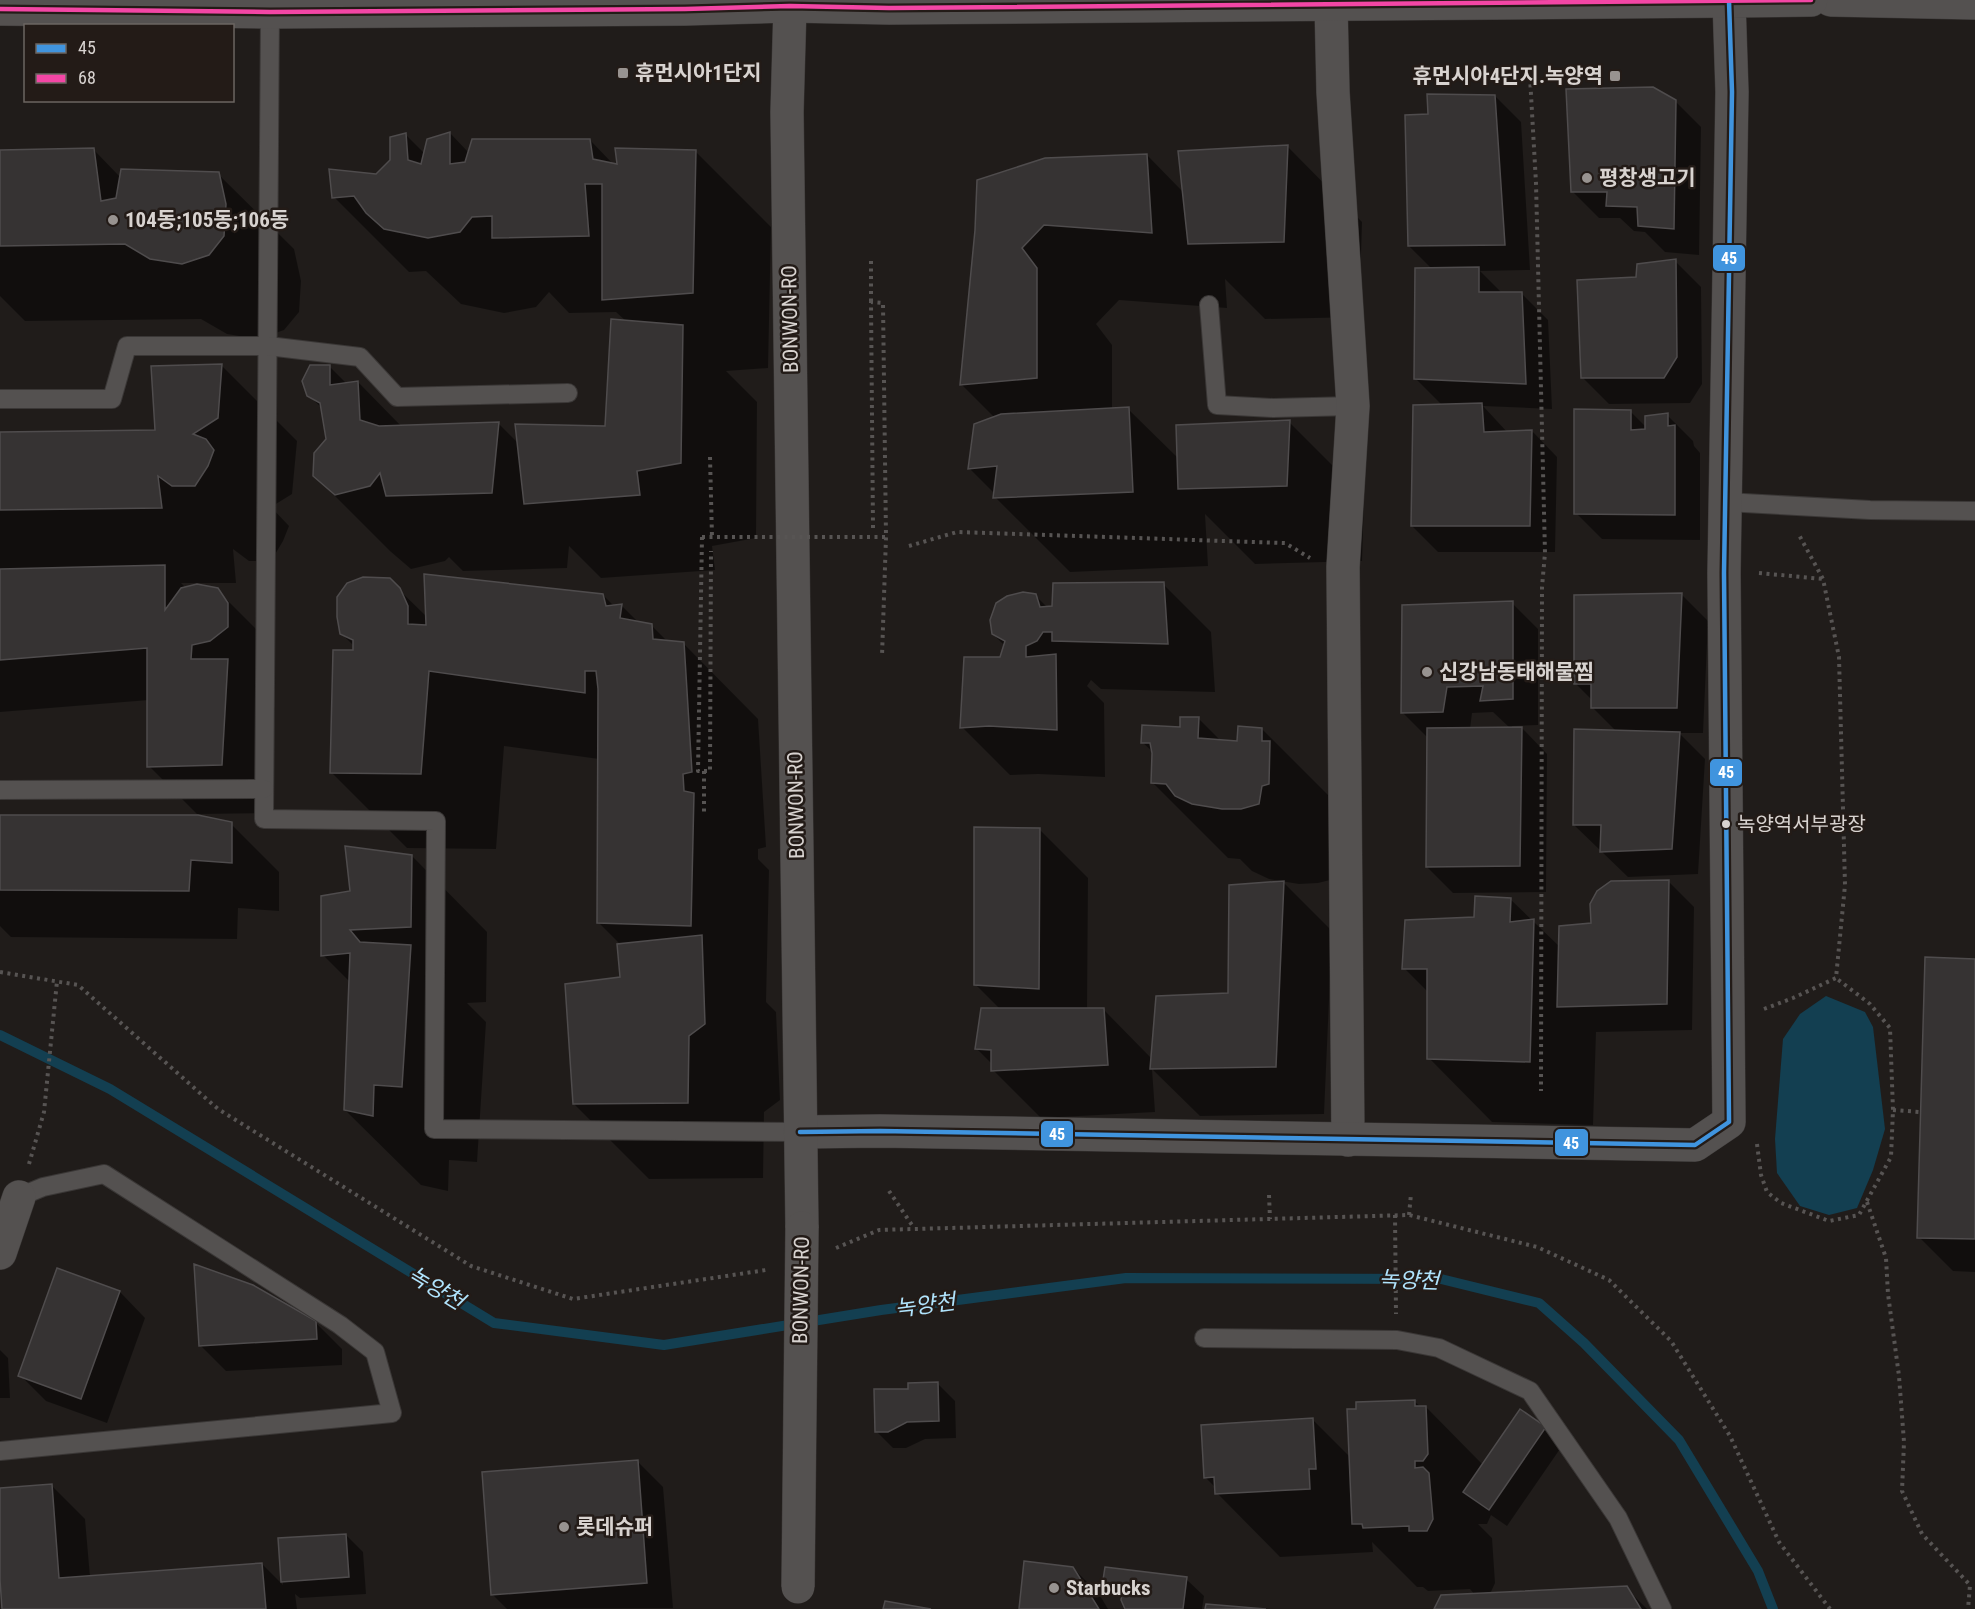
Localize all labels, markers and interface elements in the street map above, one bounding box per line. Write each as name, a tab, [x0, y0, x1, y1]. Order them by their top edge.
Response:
legend	[24, 24, 234, 102]
text: 45	[78, 37, 96, 58]
place label: 휴먼시아1단지	[635, 61, 762, 85]
place label: 휴먼시아4단지.녹양역	[1412, 64, 1603, 88]
marker: 휴먼시아1단지	[616, 66, 630, 80]
text: 68	[78, 67, 96, 88]
marker: 휴먼시아4단지.녹양역	[1608, 69, 1622, 83]
place label: 평창생고기	[1599, 166, 1696, 190]
marker: 평창생고기	[1580, 171, 1594, 185]
place label: 104동;105동;106동	[125, 208, 289, 232]
marker: 104동;105동;106동	[106, 213, 120, 227]
line badge: 45	[1712, 244, 1746, 272]
text: 45	[1721, 249, 1737, 268]
street label: BONWON-RO	[777, 265, 803, 373]
place label: 신강남동태해물찜	[1439, 660, 1594, 684]
marker: 신강남동태해물찜	[1420, 665, 1434, 679]
street label: BONWON-RO	[783, 751, 809, 859]
line badge: 45	[1709, 758, 1743, 787]
text: 45	[1718, 763, 1734, 782]
place label: 녹양역서부광장	[1737, 812, 1866, 836]
marker: 녹양역서부광장	[1720, 818, 1732, 830]
line badge: 45	[1040, 1120, 1074, 1148]
text: 45	[1049, 1125, 1065, 1144]
line badge: 45	[1554, 1128, 1589, 1157]
text: 45	[1563, 1134, 1579, 1153]
street label: BONWON-RO	[788, 1236, 814, 1344]
water label: 녹양천	[404, 1262, 471, 1316]
water label: 녹양천	[1378, 1266, 1443, 1294]
water label: 녹양천	[893, 1289, 959, 1321]
place label: 롯데슈퍼	[576, 1515, 653, 1539]
marker: 롯데슈퍼	[557, 1520, 571, 1534]
place label: Starbucks	[1066, 1576, 1151, 1600]
marker: Starbucks	[1047, 1581, 1061, 1595]

